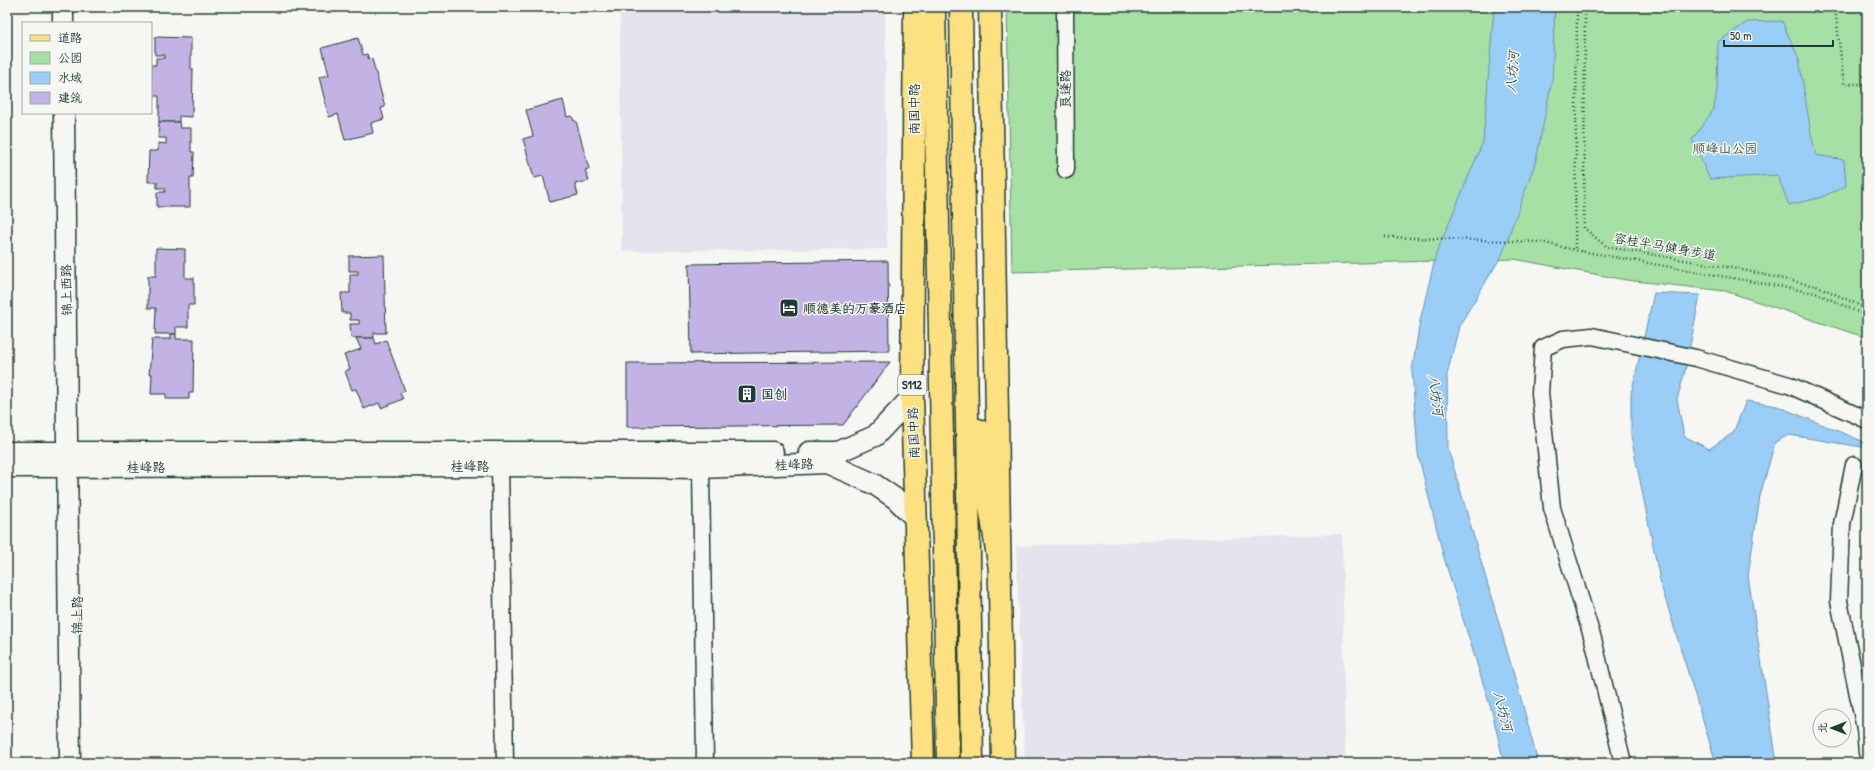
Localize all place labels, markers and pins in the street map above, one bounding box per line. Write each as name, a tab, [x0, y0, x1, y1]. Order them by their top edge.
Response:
hotel icon: 顺德美的万豪酒店	[778, 297, 800, 319]
place label: 顺德美的万豪酒店	[803, 299, 907, 317]
building icon: 国创	[736, 383, 758, 405]
place label: 国创	[761, 385, 787, 403]

